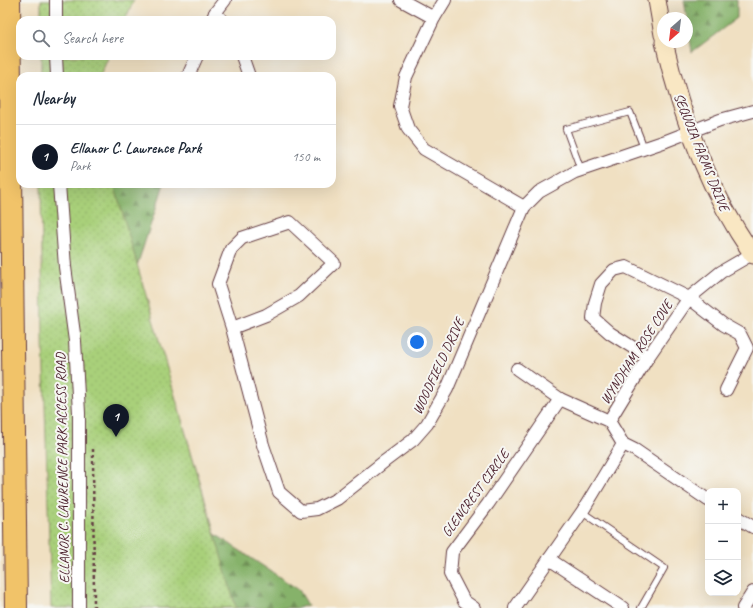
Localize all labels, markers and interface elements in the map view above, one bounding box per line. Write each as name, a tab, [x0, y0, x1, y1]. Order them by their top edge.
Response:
north arrow	[657, 12, 693, 48]
search box	[16, 16, 336, 60]
icon: search	[30, 27, 52, 49]
text: Search here	[62, 29, 123, 48]
text: Nearby	[32, 88, 75, 109]
street label: SEQUOIA FARMS DRIVE	[670, 91, 734, 216]
text: Ellanor C. Lawrence Park	[70, 139, 201, 158]
text: 1	[42, 149, 48, 165]
text: 150 m	[292, 149, 320, 165]
text: Park	[70, 158, 91, 174]
street label: WYNDHAM ROSE COVE	[597, 295, 678, 407]
street label: WOODFIELD DRIVE	[409, 313, 469, 417]
your location	[407, 332, 427, 352]
street label: ELLANOR C. LAWRENCE PARK ACCESS ROAD	[52, 352, 73, 583]
pin: 1	[103, 404, 129, 437]
street label: GLENCREST CIRCLE	[438, 445, 514, 540]
map controls	[705, 488, 741, 596]
button: +	[705, 488, 741, 524]
button: −	[705, 524, 741, 560]
button: layers	[705, 560, 741, 596]

